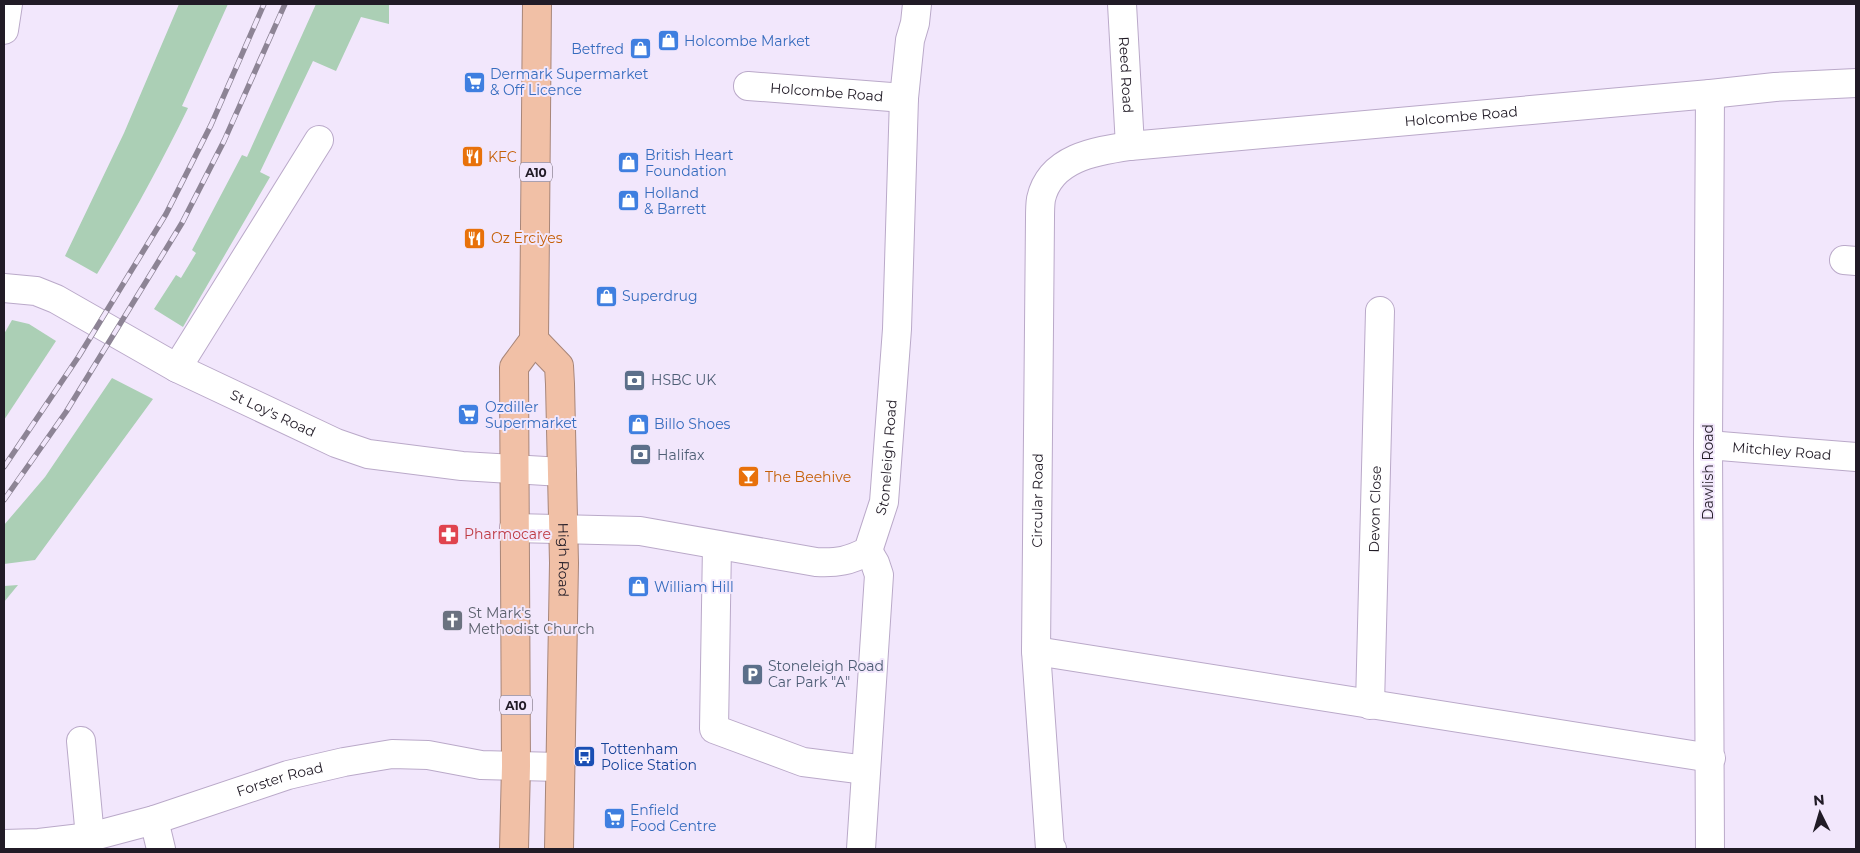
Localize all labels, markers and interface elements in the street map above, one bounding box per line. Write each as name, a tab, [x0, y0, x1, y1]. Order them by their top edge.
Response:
shop icon: Holcombe Market	[656, 29, 680, 53]
place label: Holcombe Market	[684, 32, 811, 50]
street label: Reed Road	[1115, 36, 1137, 114]
shop icon: Betfred	[628, 37, 652, 61]
place label: Betfred	[571, 40, 624, 58]
place label: Dermark Supermarket & Off Licence	[490, 65, 649, 99]
supermarket icon: Dermark Supermarket & Off Licence	[462, 70, 486, 94]
street label: Holcombe Road	[769, 79, 884, 105]
street label: Holcombe Road	[1404, 102, 1518, 130]
restaurant icon: KFC	[460, 145, 484, 169]
place label: British Heart Foundation	[645, 146, 734, 180]
place label: KFC	[488, 148, 517, 166]
shop icon: British Heart Foundation	[617, 151, 641, 175]
road number: A10	[520, 162, 552, 182]
place label: Holland & Barrett	[644, 184, 707, 218]
shop icon: Holland & Barrett	[616, 189, 640, 213]
restaurant icon: Oz Erciyes	[463, 226, 487, 250]
place label: Oz Erciyes	[491, 229, 563, 247]
shop icon: Superdrug	[594, 284, 618, 308]
place label: Superdrug	[622, 287, 698, 305]
bank icon: HSBC UK	[623, 368, 647, 392]
place label: HSBC UK	[651, 371, 716, 389]
street label: St Loy's Road	[227, 385, 318, 441]
place label: Ozdiller Supermarket	[485, 398, 578, 432]
street label: Stoneleigh Road	[871, 399, 901, 517]
supermarket icon: Ozdiller Supermarket	[457, 403, 481, 427]
shop icon: Billo Shoes	[626, 412, 650, 436]
place label: Billo Shoes	[654, 415, 731, 433]
street label: Dawlish Road	[1699, 424, 1717, 520]
street label: Mitchley Road	[1731, 438, 1832, 464]
bank icon: Halifax	[629, 443, 653, 467]
place label: Halifax	[657, 446, 705, 464]
street label: Circular Road	[1028, 453, 1047, 548]
bar icon: The Beehive	[737, 465, 761, 489]
street label: Devon Close	[1365, 465, 1385, 553]
place label: The Beehive	[765, 468, 851, 486]
pharmacy icon: Pharmocare	[436, 522, 460, 546]
street label: High Road	[554, 522, 573, 597]
place label: Pharmocare	[464, 525, 551, 543]
shop icon: William Hill	[626, 575, 650, 599]
place label: William Hill	[654, 578, 734, 596]
place label: St Mark's Methodist Church	[468, 604, 595, 638]
church icon: St Mark's Methodist Church	[440, 609, 464, 633]
place label: Stoneleigh Road Car Park "A"	[768, 657, 884, 691]
parking icon: Stoneleigh Road Car Park "A"	[740, 662, 764, 686]
road number: A10	[500, 696, 532, 714]
place label: Tottenham Police Station	[601, 740, 697, 774]
bus stop icon: Tottenham Police Station	[573, 745, 597, 769]
street label: Forster Road	[234, 758, 325, 801]
north arrow	[1795, 788, 1845, 838]
text: N	[1812, 791, 1825, 810]
place label: Enfield Food Centre	[630, 801, 716, 835]
supermarket icon: Enfield Food Centre	[602, 806, 626, 830]

